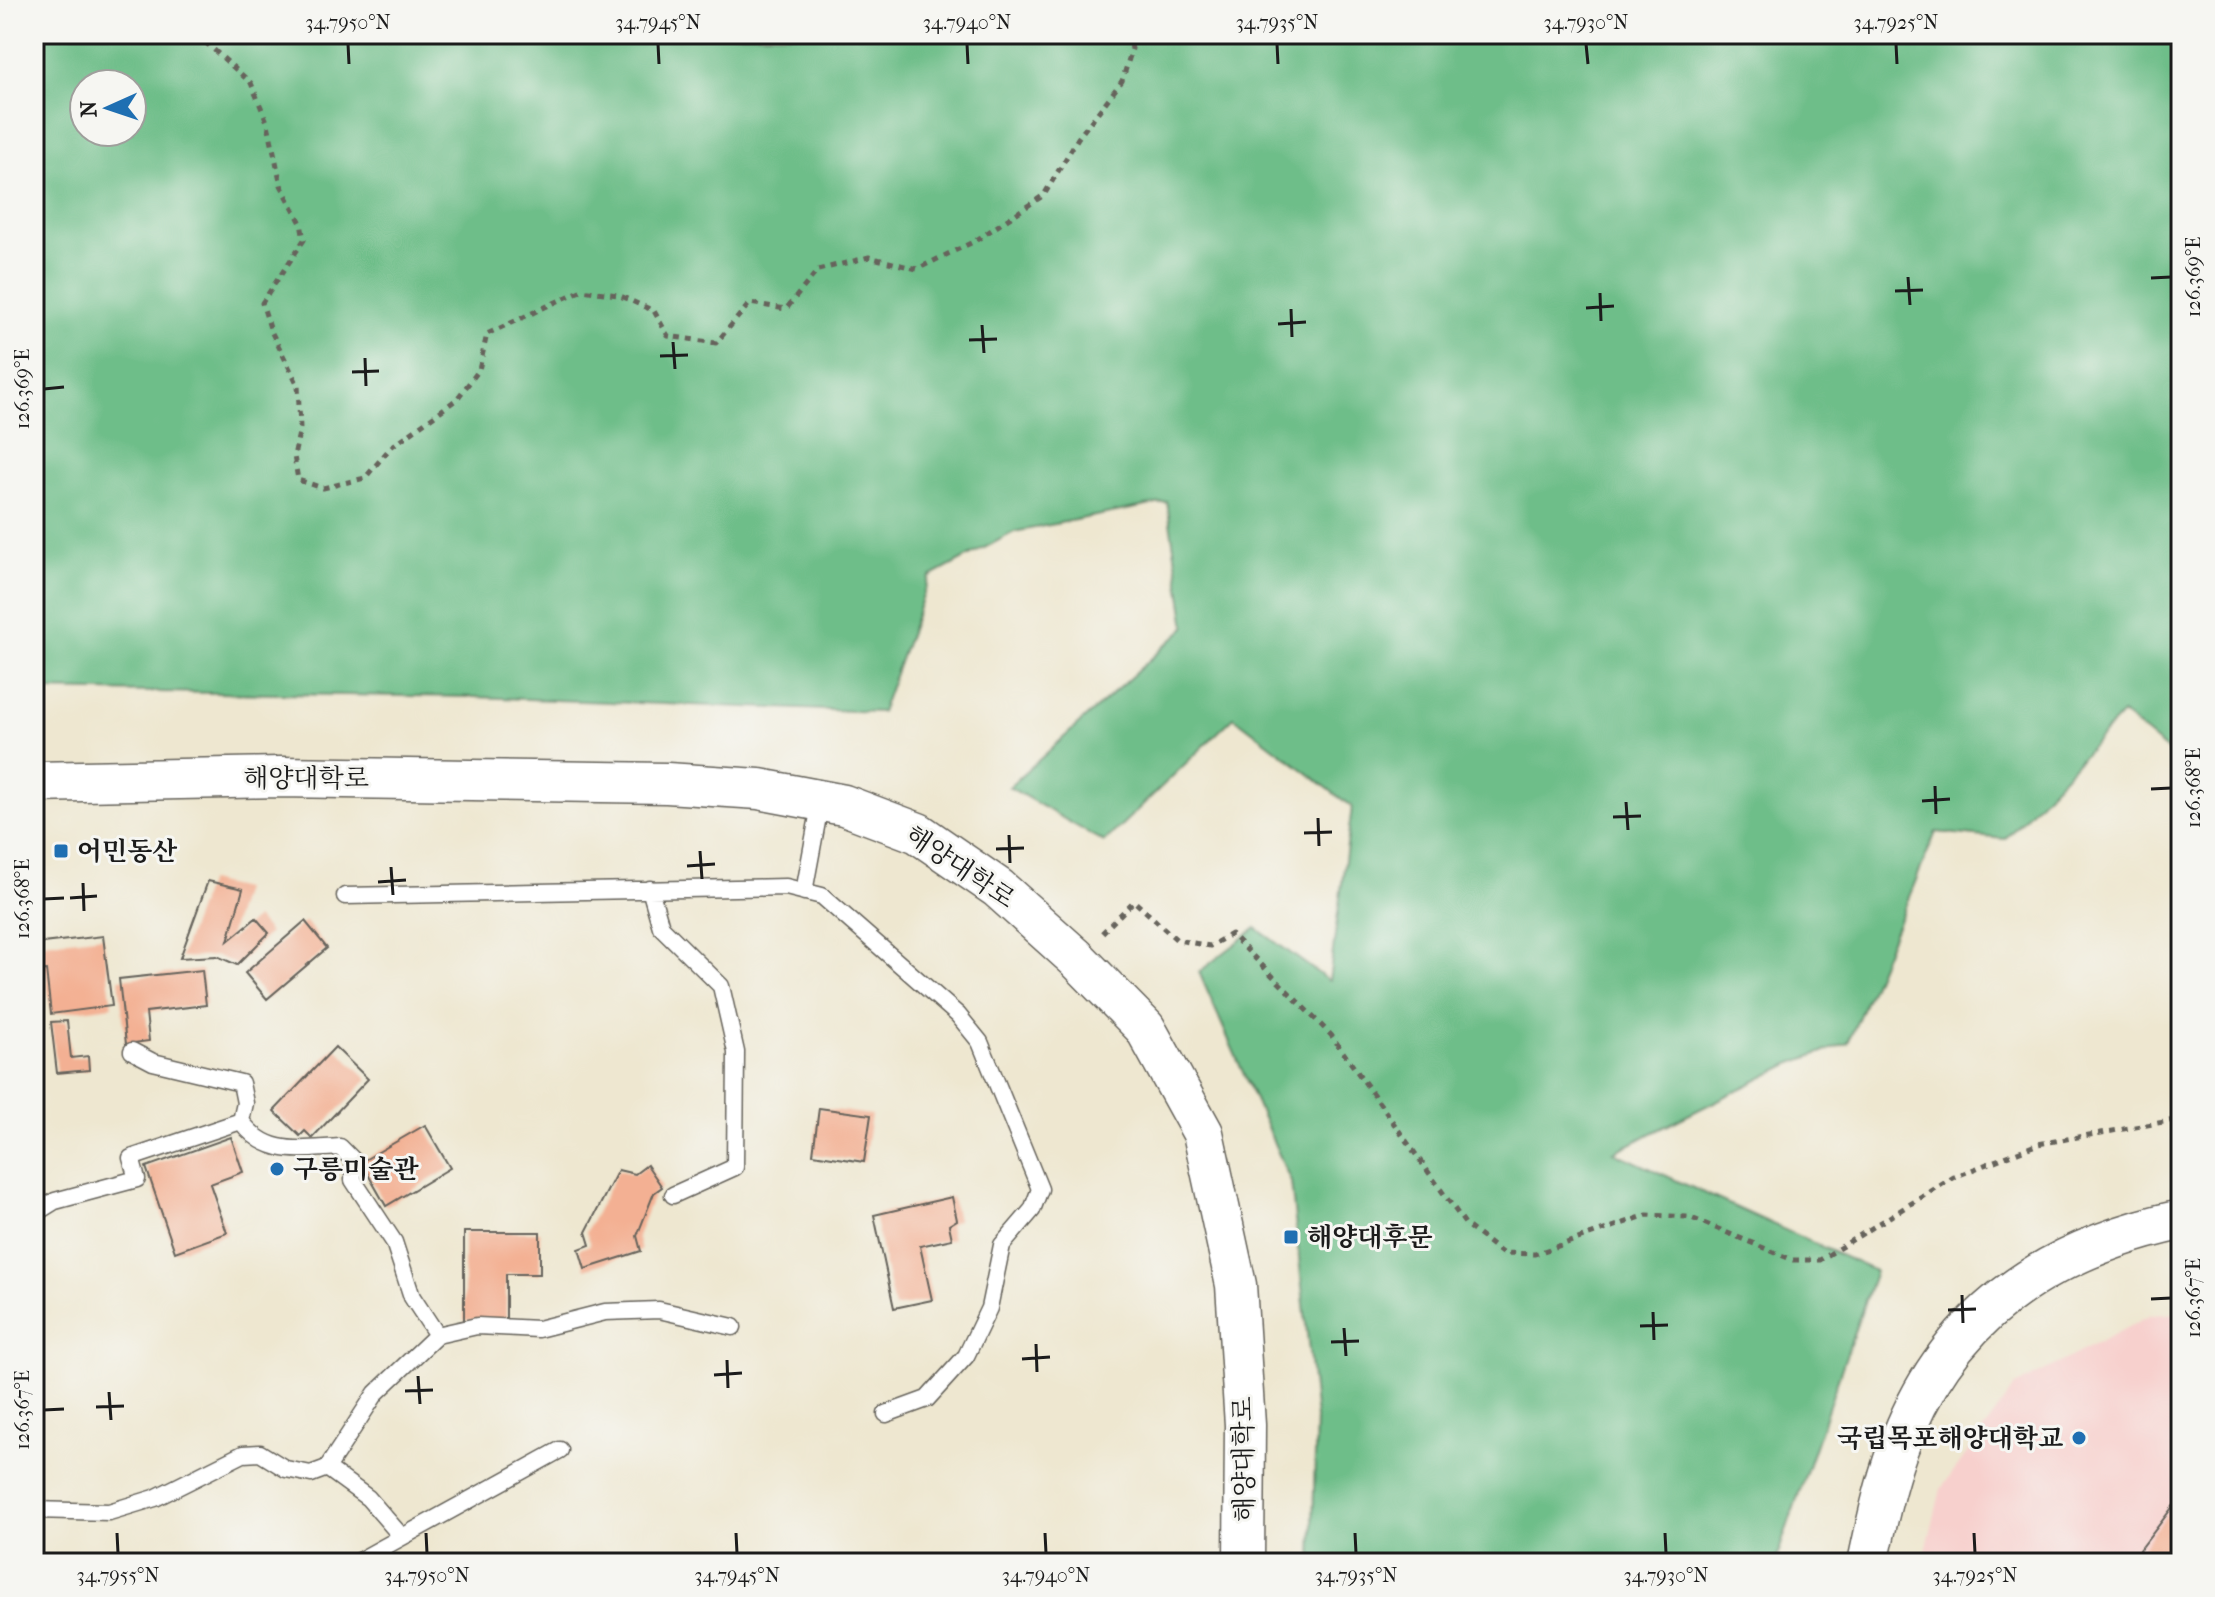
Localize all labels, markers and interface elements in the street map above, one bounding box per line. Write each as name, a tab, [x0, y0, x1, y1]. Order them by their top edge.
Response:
text: 34.7950°N	[305, 11, 391, 34]
text: 34.7945°N	[615, 11, 701, 34]
text: 34.7940°N	[923, 11, 1011, 34]
text: 34.7935°N	[1236, 11, 1318, 34]
text: 34.7930°N	[1543, 11, 1629, 34]
text: 34.7925°N	[1854, 11, 1938, 34]
north arrow	[68, 68, 148, 148]
text: N	[76, 100, 102, 118]
text: 126.369°E	[2182, 236, 2205, 318]
text: 126.369°E	[11, 348, 34, 430]
text: 126.368°E	[2182, 748, 2205, 828]
street label: 해양대학로	[243, 763, 369, 794]
street label: 해양대학로	[899, 819, 1021, 915]
place label: 어민동산	[77, 836, 177, 867]
marker: 어민동산	[52, 842, 70, 860]
text: 126.368°E	[11, 859, 34, 939]
place label: 구릉미술관	[293, 1154, 419, 1185]
marker: 구릉미술관	[268, 1160, 286, 1178]
place label: 해양대후문	[1307, 1222, 1433, 1253]
marker: 해양대후문	[1282, 1228, 1300, 1246]
text: 126.367°E	[2182, 1258, 2205, 1338]
text: 126.367°E	[11, 1370, 34, 1450]
street label: 해양대학로	[1227, 1396, 1261, 1522]
place label: 국립목포해양대학교	[1837, 1423, 2063, 1454]
marker: 국립목포해양대학교	[2070, 1429, 2088, 1447]
text: 34.7955°N	[76, 1564, 160, 1587]
text: 34.7950°N	[384, 1564, 470, 1587]
text: 34.7945°N	[694, 1564, 780, 1587]
text: 34.7940°N	[1002, 1564, 1090, 1587]
text: 34.7935°N	[1315, 1564, 1397, 1587]
text: 34.7930°N	[1623, 1564, 1709, 1587]
text: 34.7925°N	[1933, 1564, 2017, 1587]

